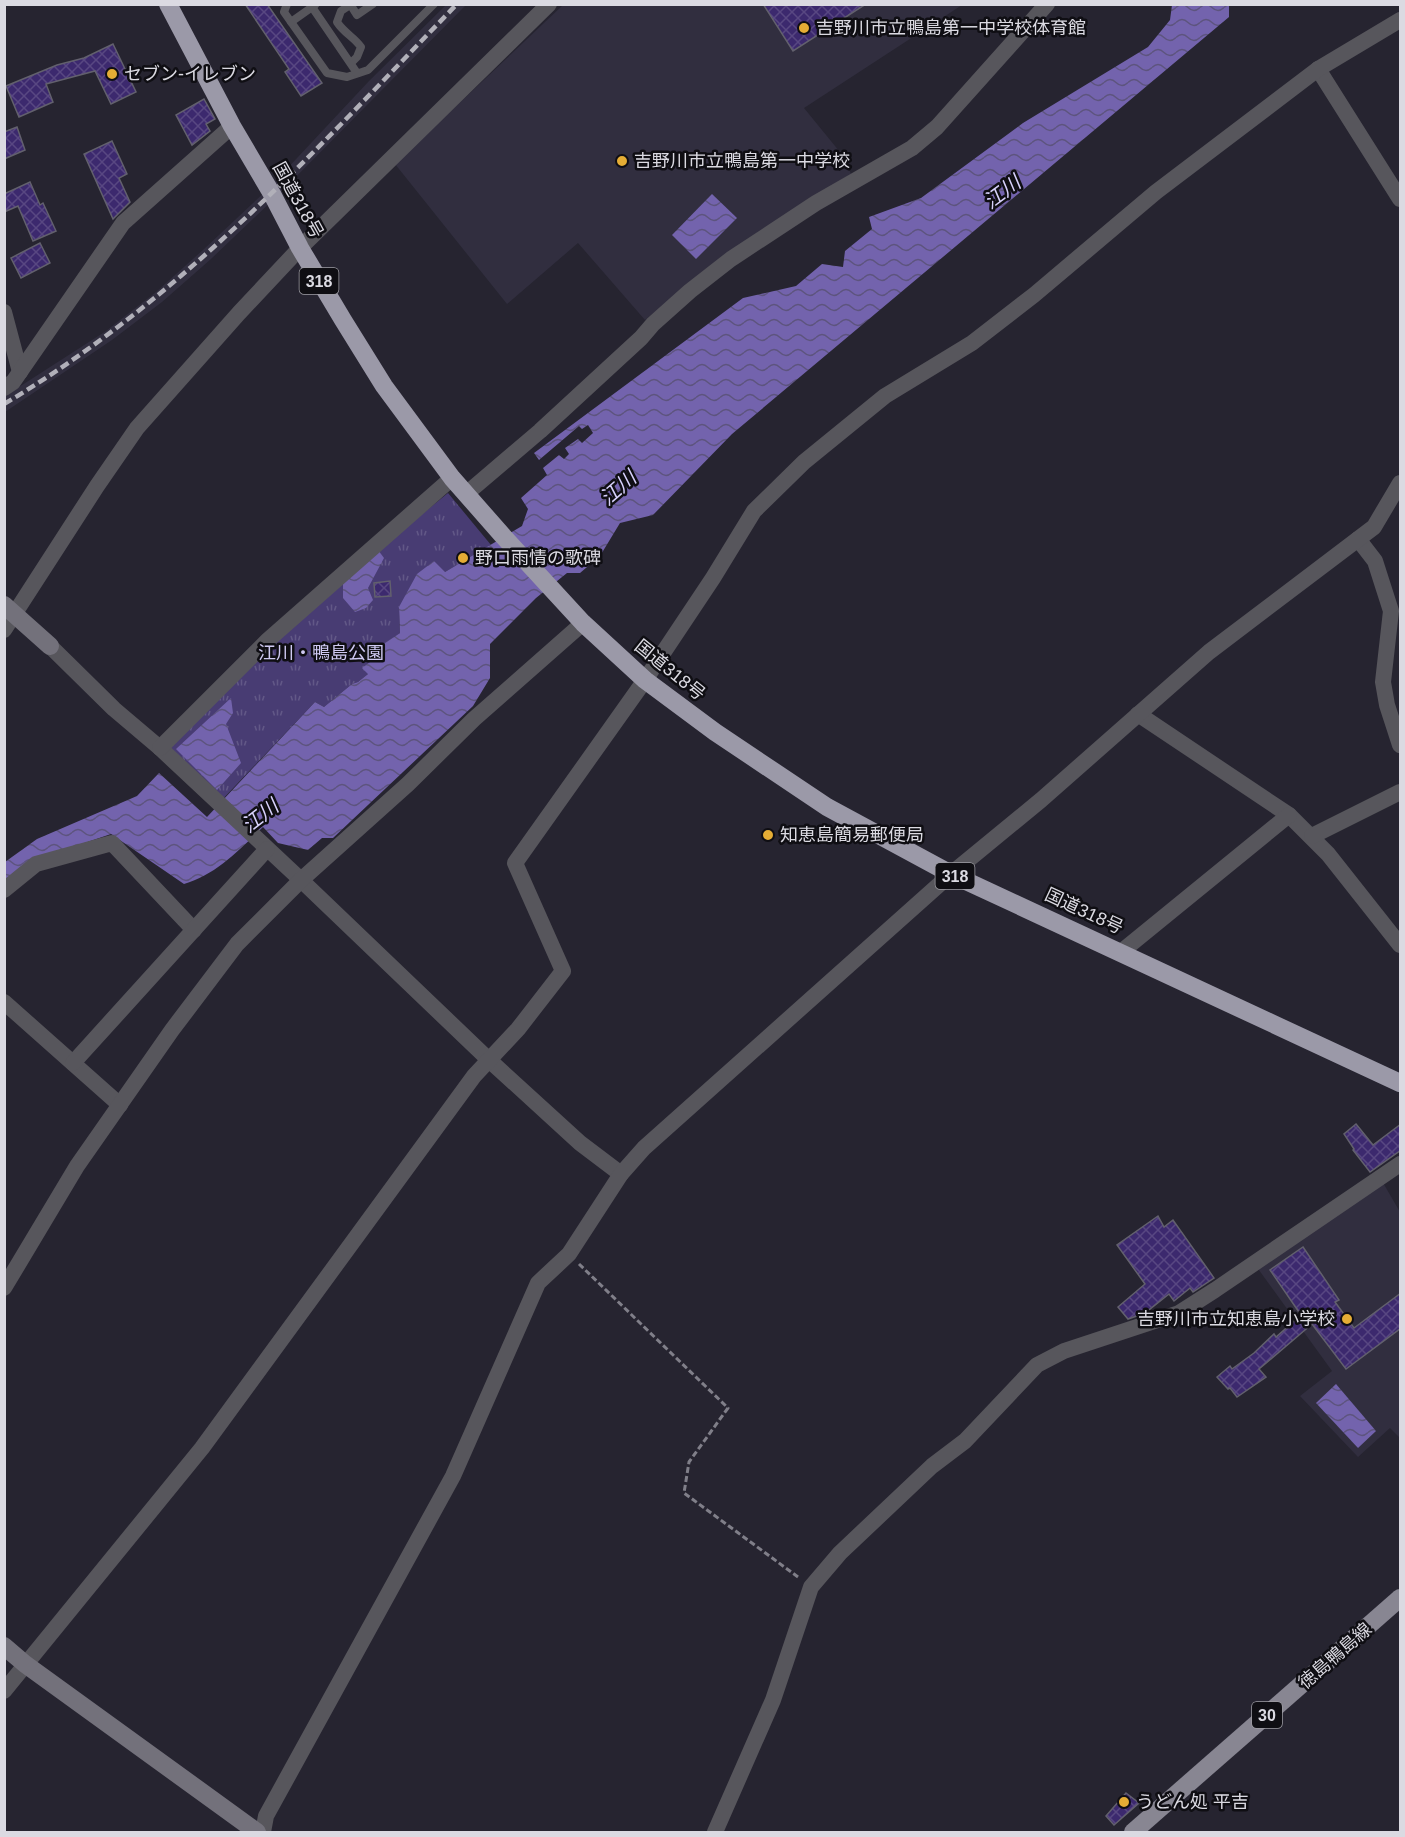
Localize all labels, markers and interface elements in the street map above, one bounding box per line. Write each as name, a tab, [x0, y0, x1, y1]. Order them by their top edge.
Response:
place label: 吉野川市立鴨島第一中学校体育館	[816, 18, 1086, 38]
marker: 吉野川市立鴨島第一中学校体育館	[797, 21, 811, 35]
place label: セブン-イレブン	[124, 64, 256, 84]
marker: セブン-イレブン	[105, 67, 119, 81]
place label: 吉野川市立鴨島第一中学校	[634, 151, 850, 171]
marker: 吉野川市立鴨島第一中学校	[615, 154, 629, 168]
street label: 国道318号	[269, 158, 327, 242]
water label: 江川	[979, 170, 1026, 213]
road number: 318	[300, 268, 338, 294]
water label: 江川	[596, 465, 642, 509]
place label: 野口雨情の歌碑	[475, 548, 601, 568]
marker: 野口雨情の歌碑	[456, 551, 470, 565]
street label: 国道318号	[631, 636, 709, 704]
park label: 江川・鴨島公園	[258, 643, 384, 663]
water label: 江川	[237, 794, 284, 837]
place label: 知恵島簡易郵便局	[780, 825, 924, 845]
marker: 知恵島簡易郵便局	[761, 828, 775, 842]
road number: 318	[936, 863, 974, 889]
street label: 国道318号	[1042, 884, 1126, 938]
place label: 吉野川市立知恵島小学校	[1137, 1309, 1335, 1329]
marker: 吉野川市立知恵島小学校	[1340, 1312, 1354, 1326]
street label: 徳島鴨島線	[1294, 1619, 1376, 1693]
road number: 30	[1252, 1702, 1282, 1728]
place label: うどん処 平吉	[1136, 1792, 1249, 1812]
marker: うどん処 平吉	[1117, 1795, 1131, 1809]

